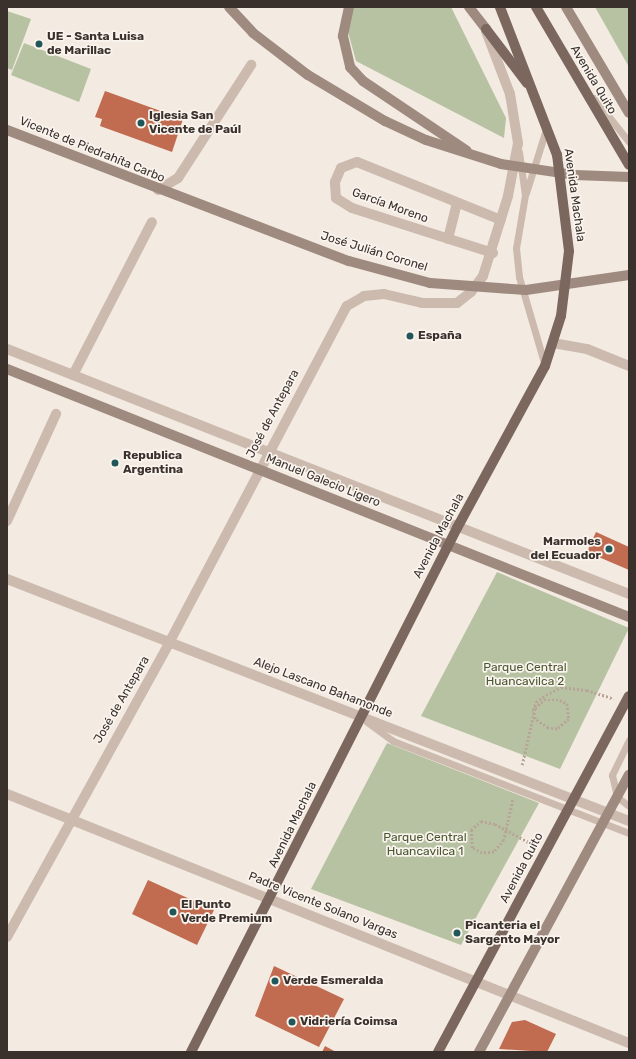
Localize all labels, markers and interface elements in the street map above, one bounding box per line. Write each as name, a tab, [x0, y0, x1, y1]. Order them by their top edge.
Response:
place label: UE - Santa Luisa de Marillac	[47, 30, 144, 58]
marker: UE - Santa Luisa de Marillac	[34, 39, 44, 49]
street label: Avenida Quito	[567, 43, 619, 117]
place label: Iglesia San Vicente de Paúl	[149, 109, 241, 137]
street label: Vicente de Piedrahíta Carbo	[17, 114, 167, 186]
marker: Iglesia San Vicente de Paúl	[136, 118, 146, 128]
street label: Avenida Machala	[560, 147, 588, 243]
street label: García Moreno	[350, 186, 430, 226]
street label: José Julián Coronel	[319, 229, 429, 275]
place label: España	[418, 329, 462, 343]
marker: España	[405, 331, 415, 341]
street label: José de Antepara	[244, 367, 302, 461]
place label: Republica Argentina	[123, 449, 183, 477]
street label: Manuel Galecio Ligero	[264, 451, 382, 511]
marker: Republica Argentina	[110, 458, 120, 468]
street label: Avenida Machala	[411, 491, 467, 581]
place label: Marmoles del Ecuador	[530, 535, 601, 563]
marker: Marmoles del Ecuador	[604, 544, 614, 554]
street label: José de Antepara	[91, 654, 153, 746]
street label: Alejo Lascano Bahamonde	[251, 655, 395, 721]
park label: Parque Central Huancavilca 2	[483, 661, 567, 689]
street label: Avenida Machala	[266, 780, 320, 870]
street label: Avenida Quito	[497, 830, 547, 906]
park label: Parque Central Huancavilca 1	[383, 831, 467, 859]
street label: Padre Vicente Solano Vargas	[246, 869, 400, 943]
place label: El Punto Verde Premium	[181, 898, 272, 926]
marker: El Punto Verde Premium	[168, 907, 178, 917]
place label: Picanteria el Sargento Mayor	[465, 919, 560, 947]
marker: Picanteria el Sargento Mayor	[452, 928, 462, 938]
place label: Verde Esmeralda	[283, 974, 383, 988]
marker: Verde Esmeralda	[270, 976, 280, 986]
place label: Vidriería Coimsa	[300, 1015, 398, 1029]
marker: Vidriería Coimsa	[287, 1017, 297, 1027]

